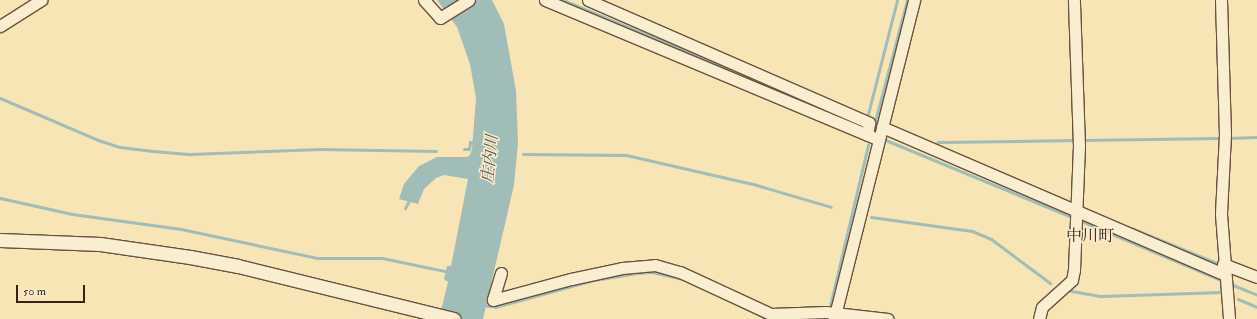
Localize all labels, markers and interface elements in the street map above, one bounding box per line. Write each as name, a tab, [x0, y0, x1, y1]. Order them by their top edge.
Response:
water label: 庄内川	[478, 134, 502, 184]
district label: 中川町	[1066, 226, 1114, 246]
scale bar	[18, 277, 87, 303]
text: 50 m	[23, 284, 46, 299]

